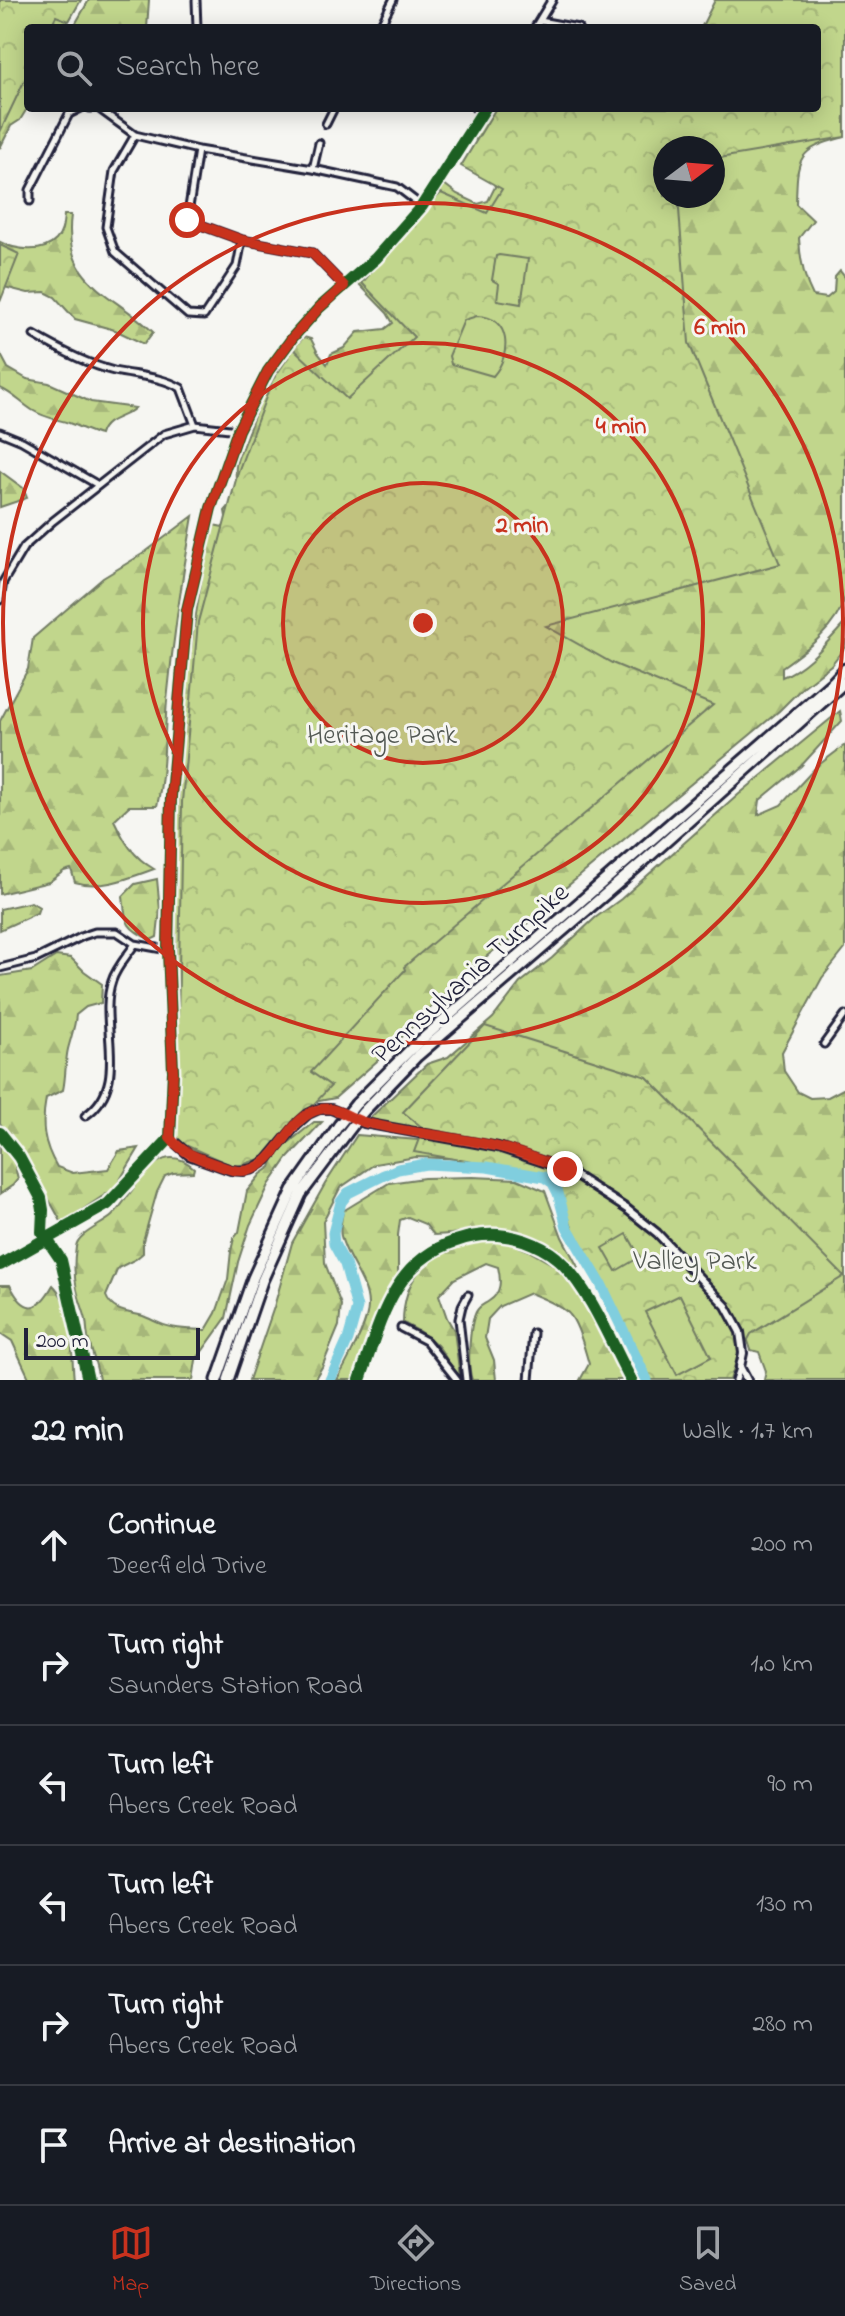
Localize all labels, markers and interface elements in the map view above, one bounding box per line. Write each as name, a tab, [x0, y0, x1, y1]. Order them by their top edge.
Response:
search box	[24, 24, 821, 112]
icon: search	[52, 46, 96, 90]
text: Search here	[116, 46, 260, 90]
north arrow	[653, 136, 725, 208]
route start	[169, 202, 205, 238]
text: 6 min	[694, 311, 746, 346]
text: 4 min	[596, 410, 646, 445]
text: 2 min	[495, 509, 549, 544]
centre of rings	[409, 609, 437, 637]
park label: Heritage Park	[307, 716, 458, 757]
street label: Pennsylvania Turnpike	[363, 874, 580, 1075]
route end	[547, 1151, 583, 1187]
park label: Valley Park	[632, 1242, 757, 1283]
scale bar	[24, 1324, 200, 1360]
text: 200 m	[36, 1326, 89, 1358]
text: 22 min	[32, 1407, 124, 1457]
text: Walk · 1.7 km	[682, 1413, 813, 1451]
text: Continue	[108, 1504, 216, 1548]
icon: ahead	[32, 1523, 76, 1567]
text: 200 m	[751, 1526, 813, 1564]
text: Deerfield Drive	[108, 1548, 267, 1586]
text: Turn right	[108, 1624, 223, 1668]
icon: right	[32, 1643, 76, 1687]
text: 1.0 km	[750, 1646, 813, 1684]
text: Saunders Station Road	[108, 1668, 363, 1706]
text: Turn left	[108, 1744, 213, 1788]
icon: left	[32, 1763, 76, 1807]
text: 90 m	[767, 1766, 813, 1804]
text: Abers Creek Road	[108, 1788, 297, 1826]
text: Turn left	[108, 1864, 213, 1908]
icon: left	[32, 1883, 76, 1927]
text: 130 m	[756, 1886, 813, 1924]
text: Abers Creek Road	[108, 1908, 297, 1946]
text: Turn right	[108, 1984, 223, 2028]
icon: right	[32, 2003, 76, 2047]
text: 280 m	[752, 2006, 813, 2044]
text: Abers Creek Road	[108, 2028, 297, 2066]
icon: arrive	[32, 2123, 76, 2167]
text: Arrive at destination	[108, 2123, 356, 2167]
tab: Map	[109, 2221, 153, 2301]
tab: Directions	[370, 2221, 462, 2301]
tab: Saved	[679, 2221, 736, 2301]

